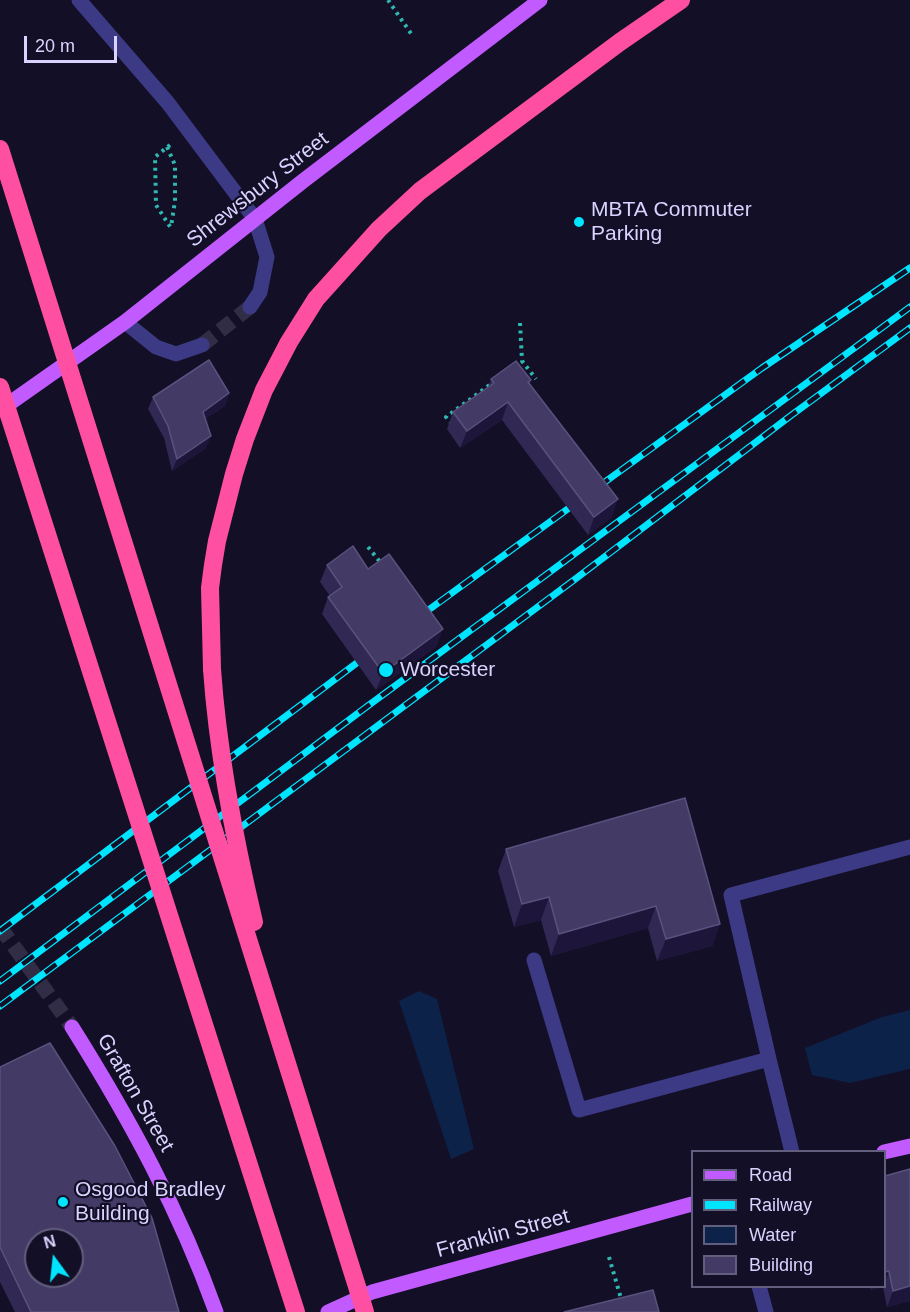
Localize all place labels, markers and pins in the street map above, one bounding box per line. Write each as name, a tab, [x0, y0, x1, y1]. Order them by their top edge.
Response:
place label: MBTA Commuter Parking	[591, 197, 752, 247]
marker: MBTA Commuter Parking	[572, 215, 586, 229]
place label: Worcester	[400, 657, 495, 683]
marker: Worcester	[377, 661, 395, 679]
place label: Osgood Bradley Building	[75, 1177, 226, 1227]
marker: Osgood Bradley Building	[56, 1195, 70, 1209]

